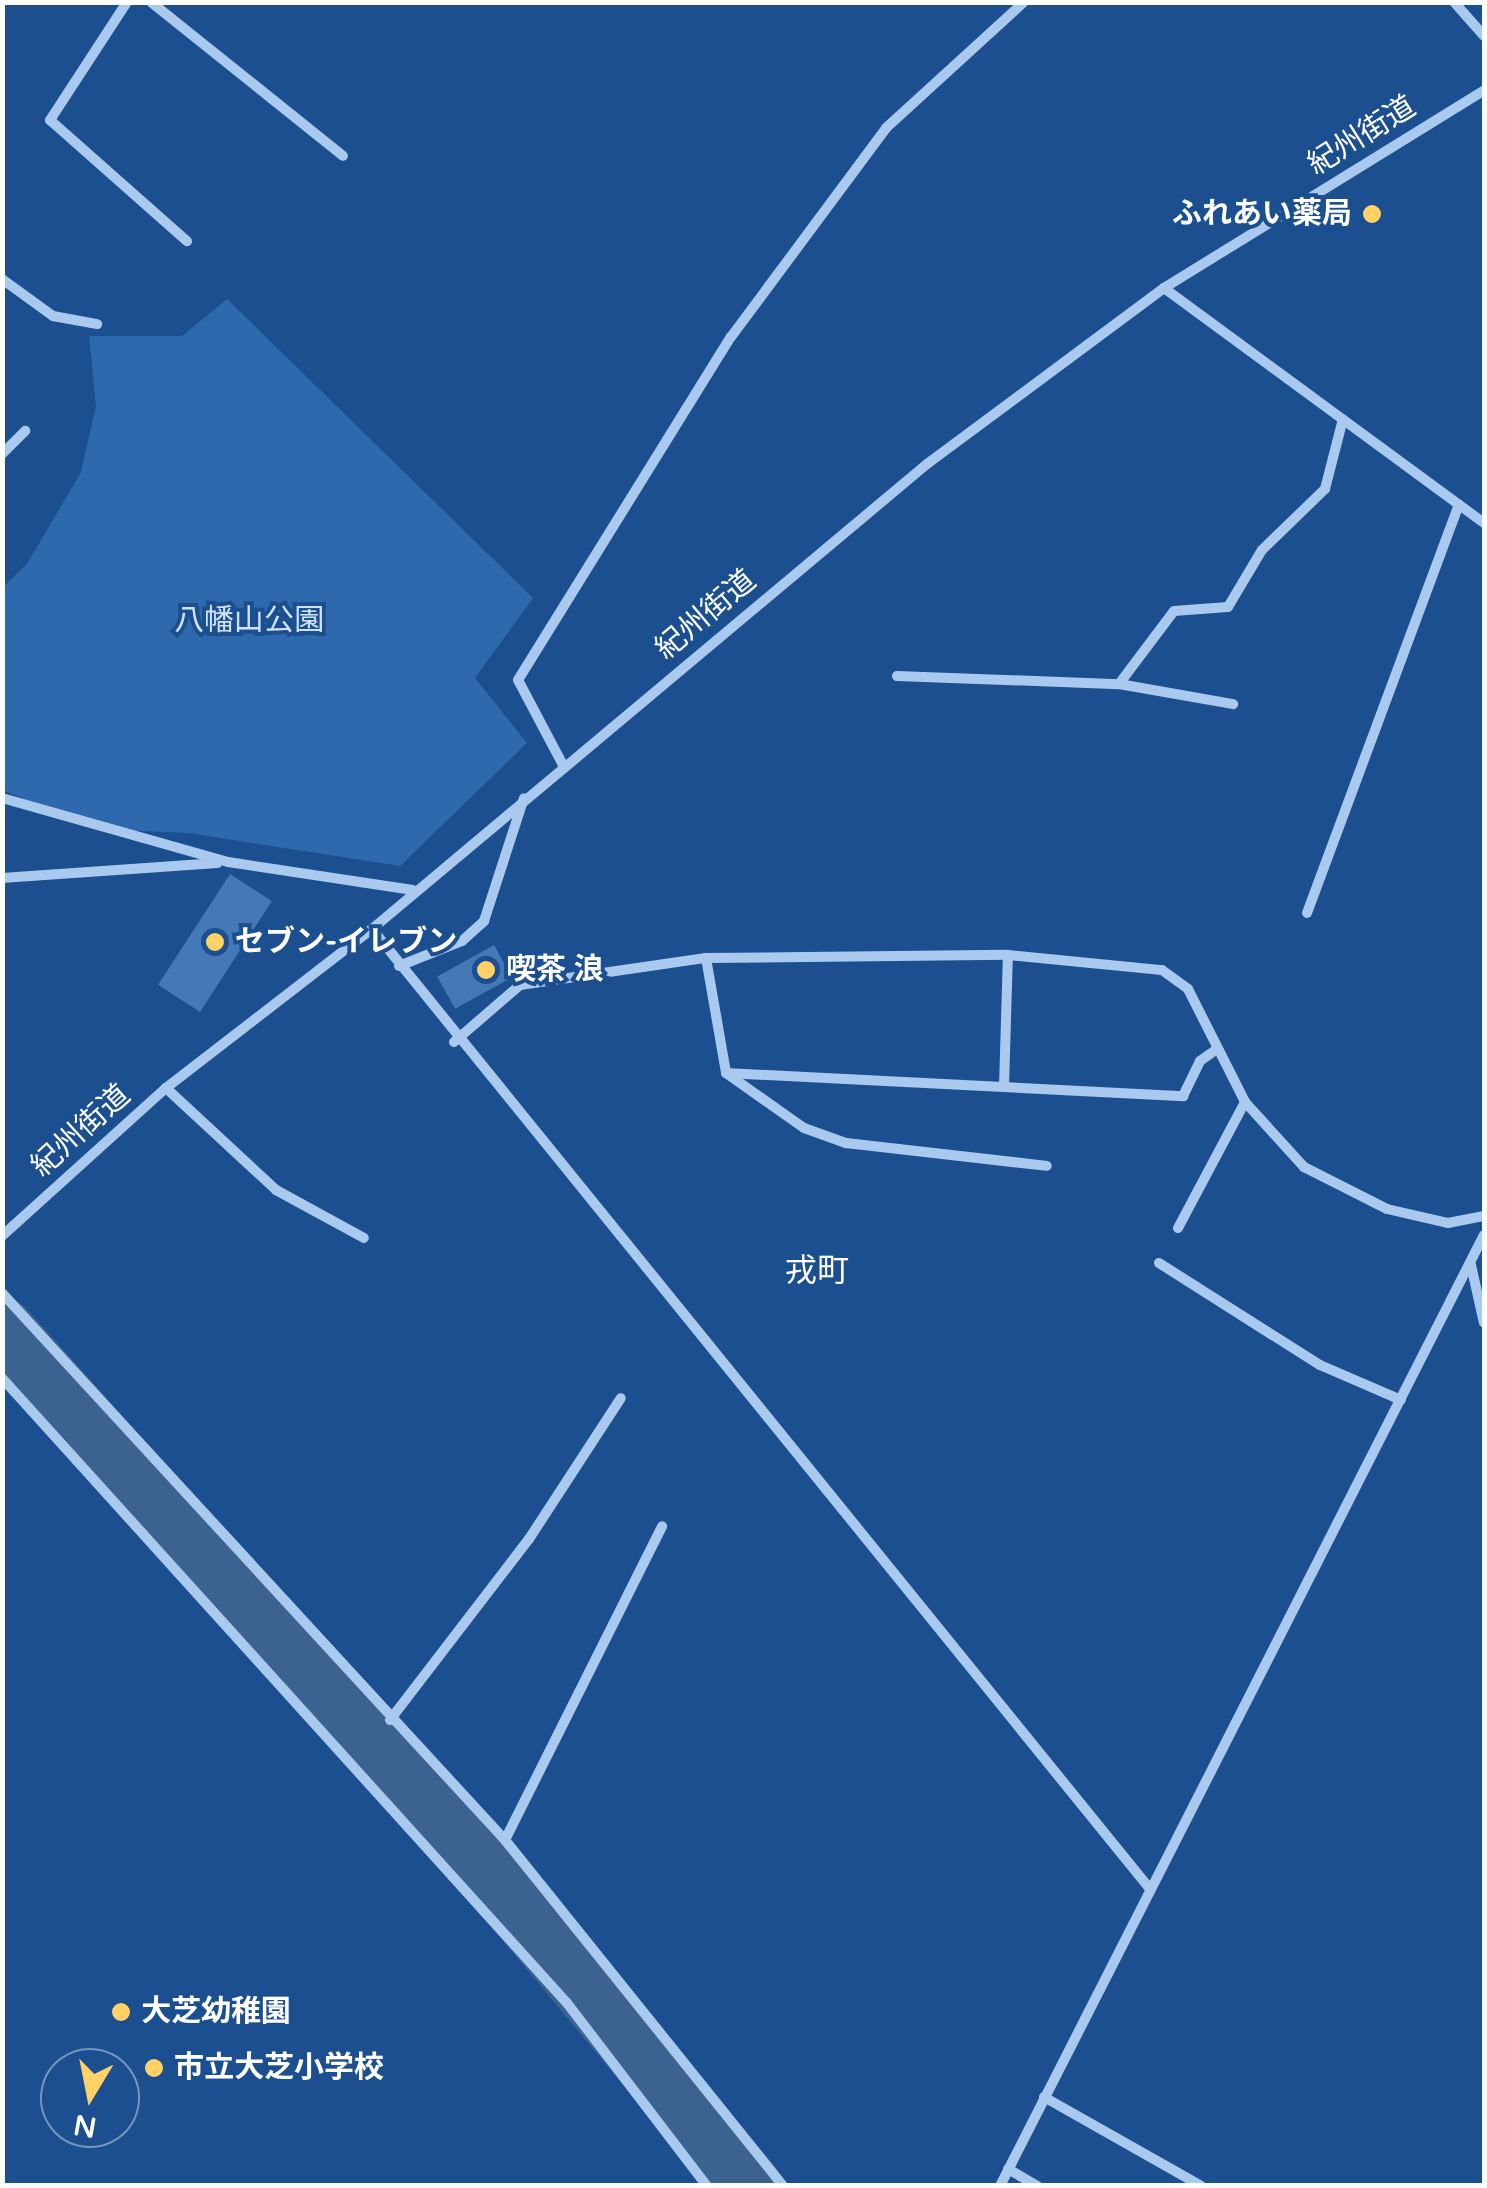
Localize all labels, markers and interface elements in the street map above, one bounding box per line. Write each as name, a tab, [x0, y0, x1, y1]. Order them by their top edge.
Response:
street label: 紀州街道	[1302, 89, 1422, 183]
place label: ふれあい薬局	[1172, 196, 1352, 232]
marker: ふれあい薬局	[1361, 203, 1383, 225]
street label: 紀州街道	[648, 563, 764, 667]
park label: 八幡山公園	[174, 603, 324, 639]
place label: セブン-イレブン	[235, 924, 457, 960]
marker: セブン-イレブン	[204, 931, 226, 953]
place label: 喫茶 浪	[506, 952, 604, 988]
marker: 喫茶 浪	[475, 959, 497, 981]
street label: 紀州街道	[24, 1077, 138, 1185]
district label: 戎町	[785, 1252, 849, 1290]
place label: 大芝幼稚園	[141, 1994, 291, 2030]
marker: 大芝幼稚園	[110, 2001, 132, 2023]
north arrow	[40, 2048, 140, 2148]
place label: 市立大芝小学校	[174, 2050, 384, 2086]
marker: 市立大芝小学校	[143, 2057, 165, 2079]
text: N	[71, 2107, 99, 2144]

